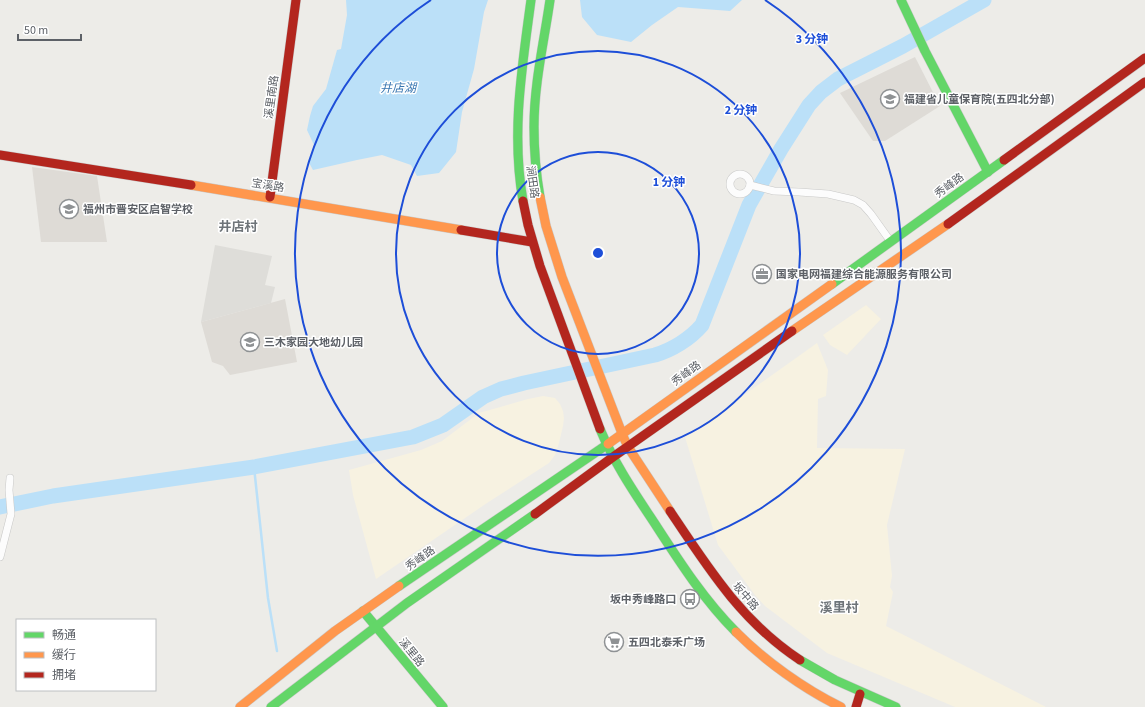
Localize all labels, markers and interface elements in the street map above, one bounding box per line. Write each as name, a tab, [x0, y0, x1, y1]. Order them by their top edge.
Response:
scale bar	[18, 16, 81, 42]
text: 50 m	[24, 22, 48, 39]
text: 3 分钟	[796, 31, 828, 48]
street label: 溪里南路	[261, 74, 282, 120]
water label: 井店湖	[380, 80, 418, 97]
school or university icon: 福建省儿童保育院(五四北分部)	[879, 88, 901, 110]
place label: 福建省儿童保育院(五四北分部)	[904, 92, 1055, 107]
text: 2 分钟	[725, 102, 757, 119]
street label: 涧田路	[523, 165, 542, 199]
street label: 秀峰路	[932, 170, 967, 201]
text: 1 分钟	[653, 174, 685, 191]
street label: 宝溪路	[250, 176, 285, 195]
school or university icon: 福州市晋安区启智学校	[58, 198, 80, 220]
place label: 福州市晋安区启智学校	[83, 202, 193, 217]
district label: 井店村	[218, 218, 258, 236]
centre of rings	[591, 246, 605, 260]
office icon: 国家电网福建综合能源服务有限公司	[751, 263, 773, 285]
place label: 国家电网福建综合能源服务有限公司	[776, 267, 952, 282]
school or university icon: 三木家园大地幼儿园	[239, 331, 261, 353]
place label: 三木家园大地幼儿园	[264, 335, 363, 350]
street label: 秀峰路	[669, 358, 704, 389]
street label: 秀峰路	[402, 543, 438, 574]
street label: 坂中路	[729, 579, 762, 614]
bus stop icon: 坂中秀峰路口	[679, 588, 701, 610]
place label: 坂中秀峰路口	[610, 592, 676, 607]
district label: 溪里村	[819, 599, 859, 617]
legend	[16, 619, 156, 691]
text: 畅通	[52, 627, 76, 644]
supermarket icon: 五四北泰禾广场	[603, 631, 625, 653]
street label: 溪里路	[395, 635, 428, 670]
place label: 五四北泰禾广场	[628, 635, 705, 650]
text: 缓行	[52, 647, 76, 664]
text: 拥堵	[52, 667, 76, 684]

